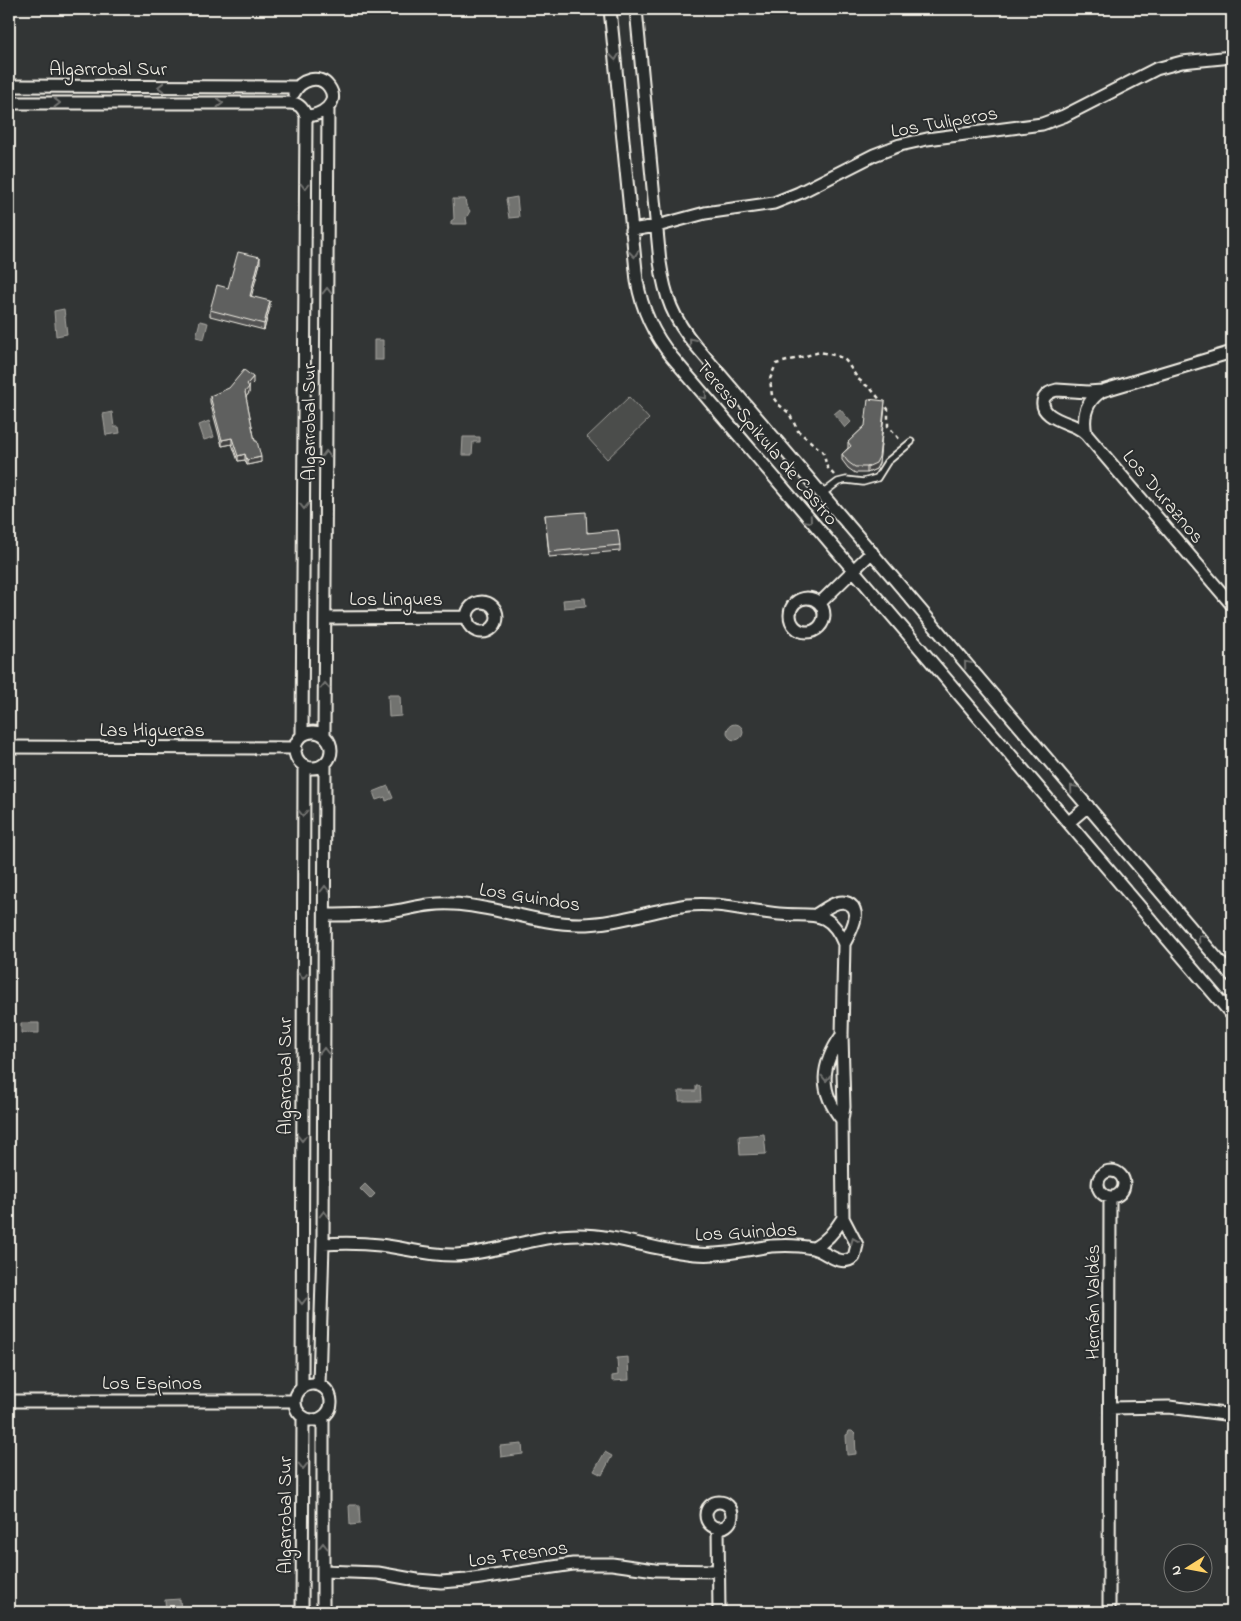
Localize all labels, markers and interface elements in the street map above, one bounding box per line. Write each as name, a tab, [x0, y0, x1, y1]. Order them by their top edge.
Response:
one-way arrow	[609, 54, 620, 62]
street label: Algarrobal Sur	[49, 56, 168, 86]
one-way arrow	[157, 82, 164, 92]
one-way arrow	[54, 98, 62, 108]
one-way arrow	[216, 98, 224, 108]
street label: Los Tuliperos	[889, 100, 1000, 147]
one-way arrow	[300, 182, 310, 190]
one-way arrow	[628, 250, 639, 258]
one-way arrow	[322, 287, 332, 295]
one-way arrow	[688, 337, 697, 346]
street label: Teresa Spikula de Castro	[688, 354, 844, 533]
street label: Algarrobal Sur	[296, 362, 326, 481]
one-way arrow	[698, 390, 707, 399]
street label: Los Duraznos	[1114, 444, 1210, 551]
one-way arrow	[321, 450, 331, 458]
one-way arrow	[299, 502, 309, 510]
one-way arrow	[803, 514, 812, 523]
street label: Los Lingues	[349, 586, 443, 616]
one-way arrow	[964, 661, 973, 670]
one-way arrow	[320, 682, 330, 690]
street label: Las Higueras	[99, 717, 205, 747]
one-way arrow	[1070, 785, 1078, 794]
one-way arrow	[298, 810, 308, 818]
street label: Los Guindos	[477, 876, 582, 921]
one-way arrow	[320, 885, 330, 892]
one-way arrow	[1197, 935, 1206, 944]
one-way arrow	[298, 972, 308, 980]
street label: Algarrobal Sur	[272, 1016, 302, 1135]
one-way arrow	[319, 1047, 329, 1055]
one-way arrow	[821, 1074, 831, 1082]
one-way arrow	[297, 1135, 307, 1143]
one-way arrow	[319, 1210, 329, 1218]
street label: Los Guindos	[694, 1216, 798, 1251]
one-way arrow	[850, 1237, 860, 1246]
street label: Hernán Valdés	[1080, 1244, 1109, 1360]
one-way arrow	[297, 1298, 307, 1305]
street label: Los Espinos	[102, 1370, 202, 1399]
street label: Algarrobal Sur	[272, 1455, 302, 1574]
one-way arrow	[298, 1462, 308, 1470]
street label: Los Fresnos	[467, 1534, 570, 1577]
one-way arrow	[318, 1542, 328, 1550]
north arrow	[1164, 1544, 1214, 1594]
text: N	[1166, 1564, 1188, 1577]

